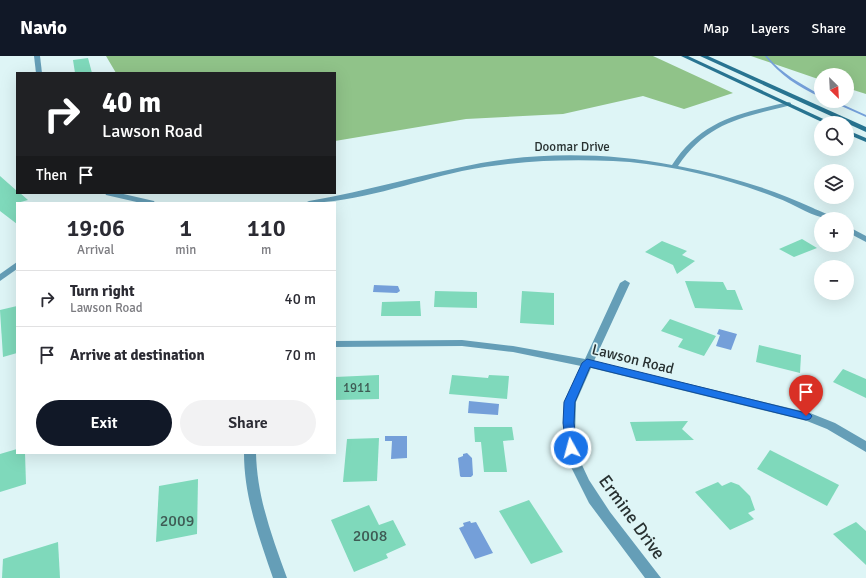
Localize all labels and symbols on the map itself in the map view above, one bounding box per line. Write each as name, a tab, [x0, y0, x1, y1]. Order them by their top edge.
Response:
north arrow	[814, 68, 854, 108]
street label: Doomar Drive	[534, 139, 610, 155]
street label: Lawson Road	[590, 340, 676, 378]
pin	[789, 375, 823, 416]
house number: 1911	[343, 380, 371, 396]
position arrow	[550, 427, 592, 469]
street label: Ermine Drive	[594, 470, 670, 564]
house number: 2009	[160, 511, 194, 531]
house number: 2008	[353, 526, 387, 546]

